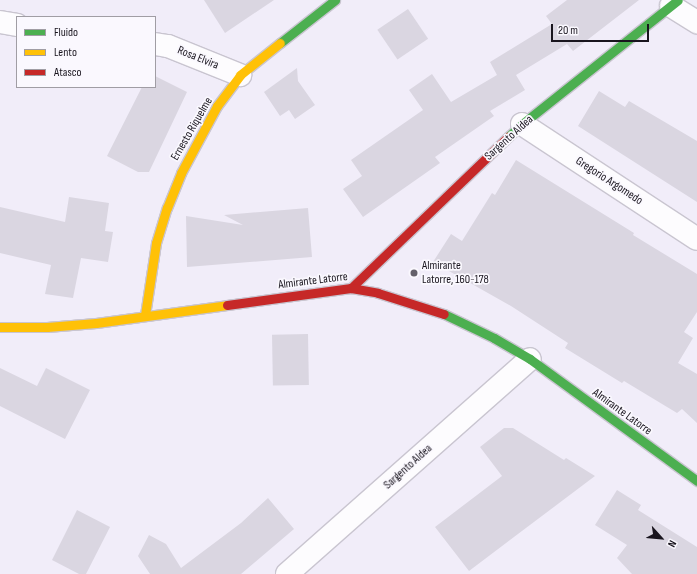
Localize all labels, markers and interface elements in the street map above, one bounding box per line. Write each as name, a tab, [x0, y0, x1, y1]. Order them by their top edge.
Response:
legend	[16, 16, 156, 88]
scale bar	[553, 16, 651, 42]
text: 20 m	[558, 23, 578, 38]
text: Fluido	[54, 25, 78, 40]
street label: Rosa Elvira	[175, 43, 221, 73]
text: Lento	[54, 45, 77, 60]
text: Atasco	[54, 65, 81, 80]
street label: Ernesto Riquelme	[168, 95, 216, 163]
street label: Sargento Aldea	[482, 113, 536, 163]
street label: Gregorio Argomedo	[573, 154, 645, 208]
place label: Almirante Latorre, 160-178	[422, 259, 489, 287]
marker: Almirante Latorre, 160-178	[409, 268, 419, 278]
street label: Almirante Latorre	[277, 270, 349, 292]
street label: Almirante Latorre	[589, 386, 655, 438]
street label: Sargento Aldea	[381, 442, 435, 492]
north arrow	[641, 518, 681, 558]
text: N	[665, 538, 679, 549]

